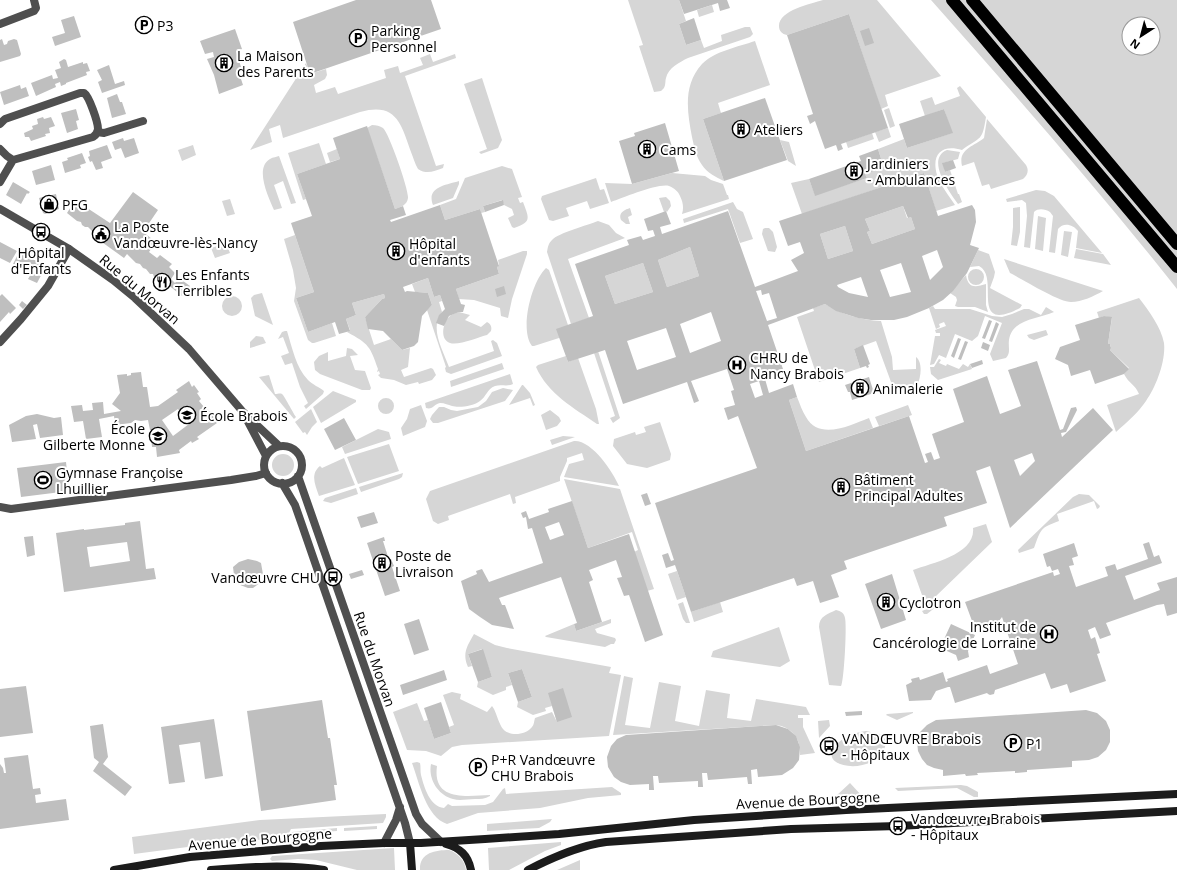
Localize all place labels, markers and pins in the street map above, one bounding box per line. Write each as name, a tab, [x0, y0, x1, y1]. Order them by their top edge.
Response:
parking icon: P3	[134, 15, 154, 35]
place label: P3	[157, 16, 173, 35]
place label: Parking Personnel	[371, 21, 437, 56]
parking icon: Parking Personnel	[348, 28, 368, 48]
place label: La Maison des Parents	[237, 46, 314, 81]
building icon: La Maison des Parents	[214, 53, 234, 73]
building icon: Ateliers	[731, 119, 751, 139]
place label: Ateliers	[754, 120, 803, 139]
building icon: Cams	[637, 139, 657, 159]
place label: Cams	[660, 140, 697, 159]
place label: Jardiniers - Ambulances	[865, 154, 956, 189]
building icon: Jardiniers - Ambulances	[844, 161, 864, 181]
shop icon: PFG	[39, 194, 59, 214]
place label: PFG	[62, 195, 88, 214]
place label: La Poste Vandœuvre-lès-Nancy	[114, 217, 258, 252]
bus stop icon: Hôpital d'Enfants	[31, 222, 51, 242]
public building icon: La Poste Vandœuvre-lès-Nancy	[91, 224, 111, 244]
place label: Hôpital d'enfants	[409, 234, 470, 269]
building icon: Hôpital d'enfants	[386, 241, 406, 261]
place label: Hôpital d'Enfants	[11, 243, 72, 278]
place label: Les Enfants Terribles	[175, 265, 250, 300]
restaurant icon: Les Enfants Terribles	[152, 272, 172, 292]
place label: CHRU de Nancy Brabois	[750, 348, 844, 383]
hospital icon: CHRU de Nancy Brabois	[727, 355, 747, 375]
building icon: Animalerie	[850, 378, 870, 398]
place label: Animalerie	[873, 379, 943, 398]
school or university icon: École Brabois	[177, 405, 197, 425]
place label: École Brabois	[200, 406, 288, 425]
place label: École Gilberte Monne	[43, 419, 145, 454]
school or university icon: École Gilberte Monne	[148, 426, 168, 446]
place label: Gymnase Françoise Lhuillier	[56, 463, 183, 498]
sports icon: Gymnase Françoise Lhuillier	[33, 470, 53, 490]
place label: Bâtiment Principal Adultes	[854, 470, 963, 505]
building icon: Bâtiment Principal Adultes	[831, 477, 851, 497]
place label: Poste de Livraison	[395, 546, 454, 581]
building icon: Poste de Livraison	[372, 553, 392, 573]
bus stop icon: Vandœuvre CHU	[323, 567, 343, 587]
place label: Vandœuvre CHU	[211, 568, 320, 587]
building icon: Cyclotron	[876, 592, 896, 612]
place label: Cyclotron	[899, 593, 961, 612]
place label: Institut de Cancérologie de Lorraine	[873, 617, 1036, 652]
hospital icon: Institut de Cancérologie de Lorraine	[1039, 624, 1059, 644]
place label: VANDŒUVRE Brabois - Hôpitaux	[842, 729, 982, 764]
parking icon: P1	[1003, 733, 1023, 753]
place label: P1	[1026, 734, 1042, 753]
bus stop icon: VANDŒUVRE Brabois - Hôpitaux	[819, 736, 839, 756]
place label: P+R Vandœuvre CHU Brabois	[491, 750, 596, 785]
parking icon: P+R Vandœuvre CHU Brabois	[468, 757, 488, 777]
place label: Vandœuvre Brabois - Hôpitaux	[911, 809, 1040, 844]
bus stop icon: Vandœuvre Brabois - Hôpitaux	[888, 816, 908, 836]

